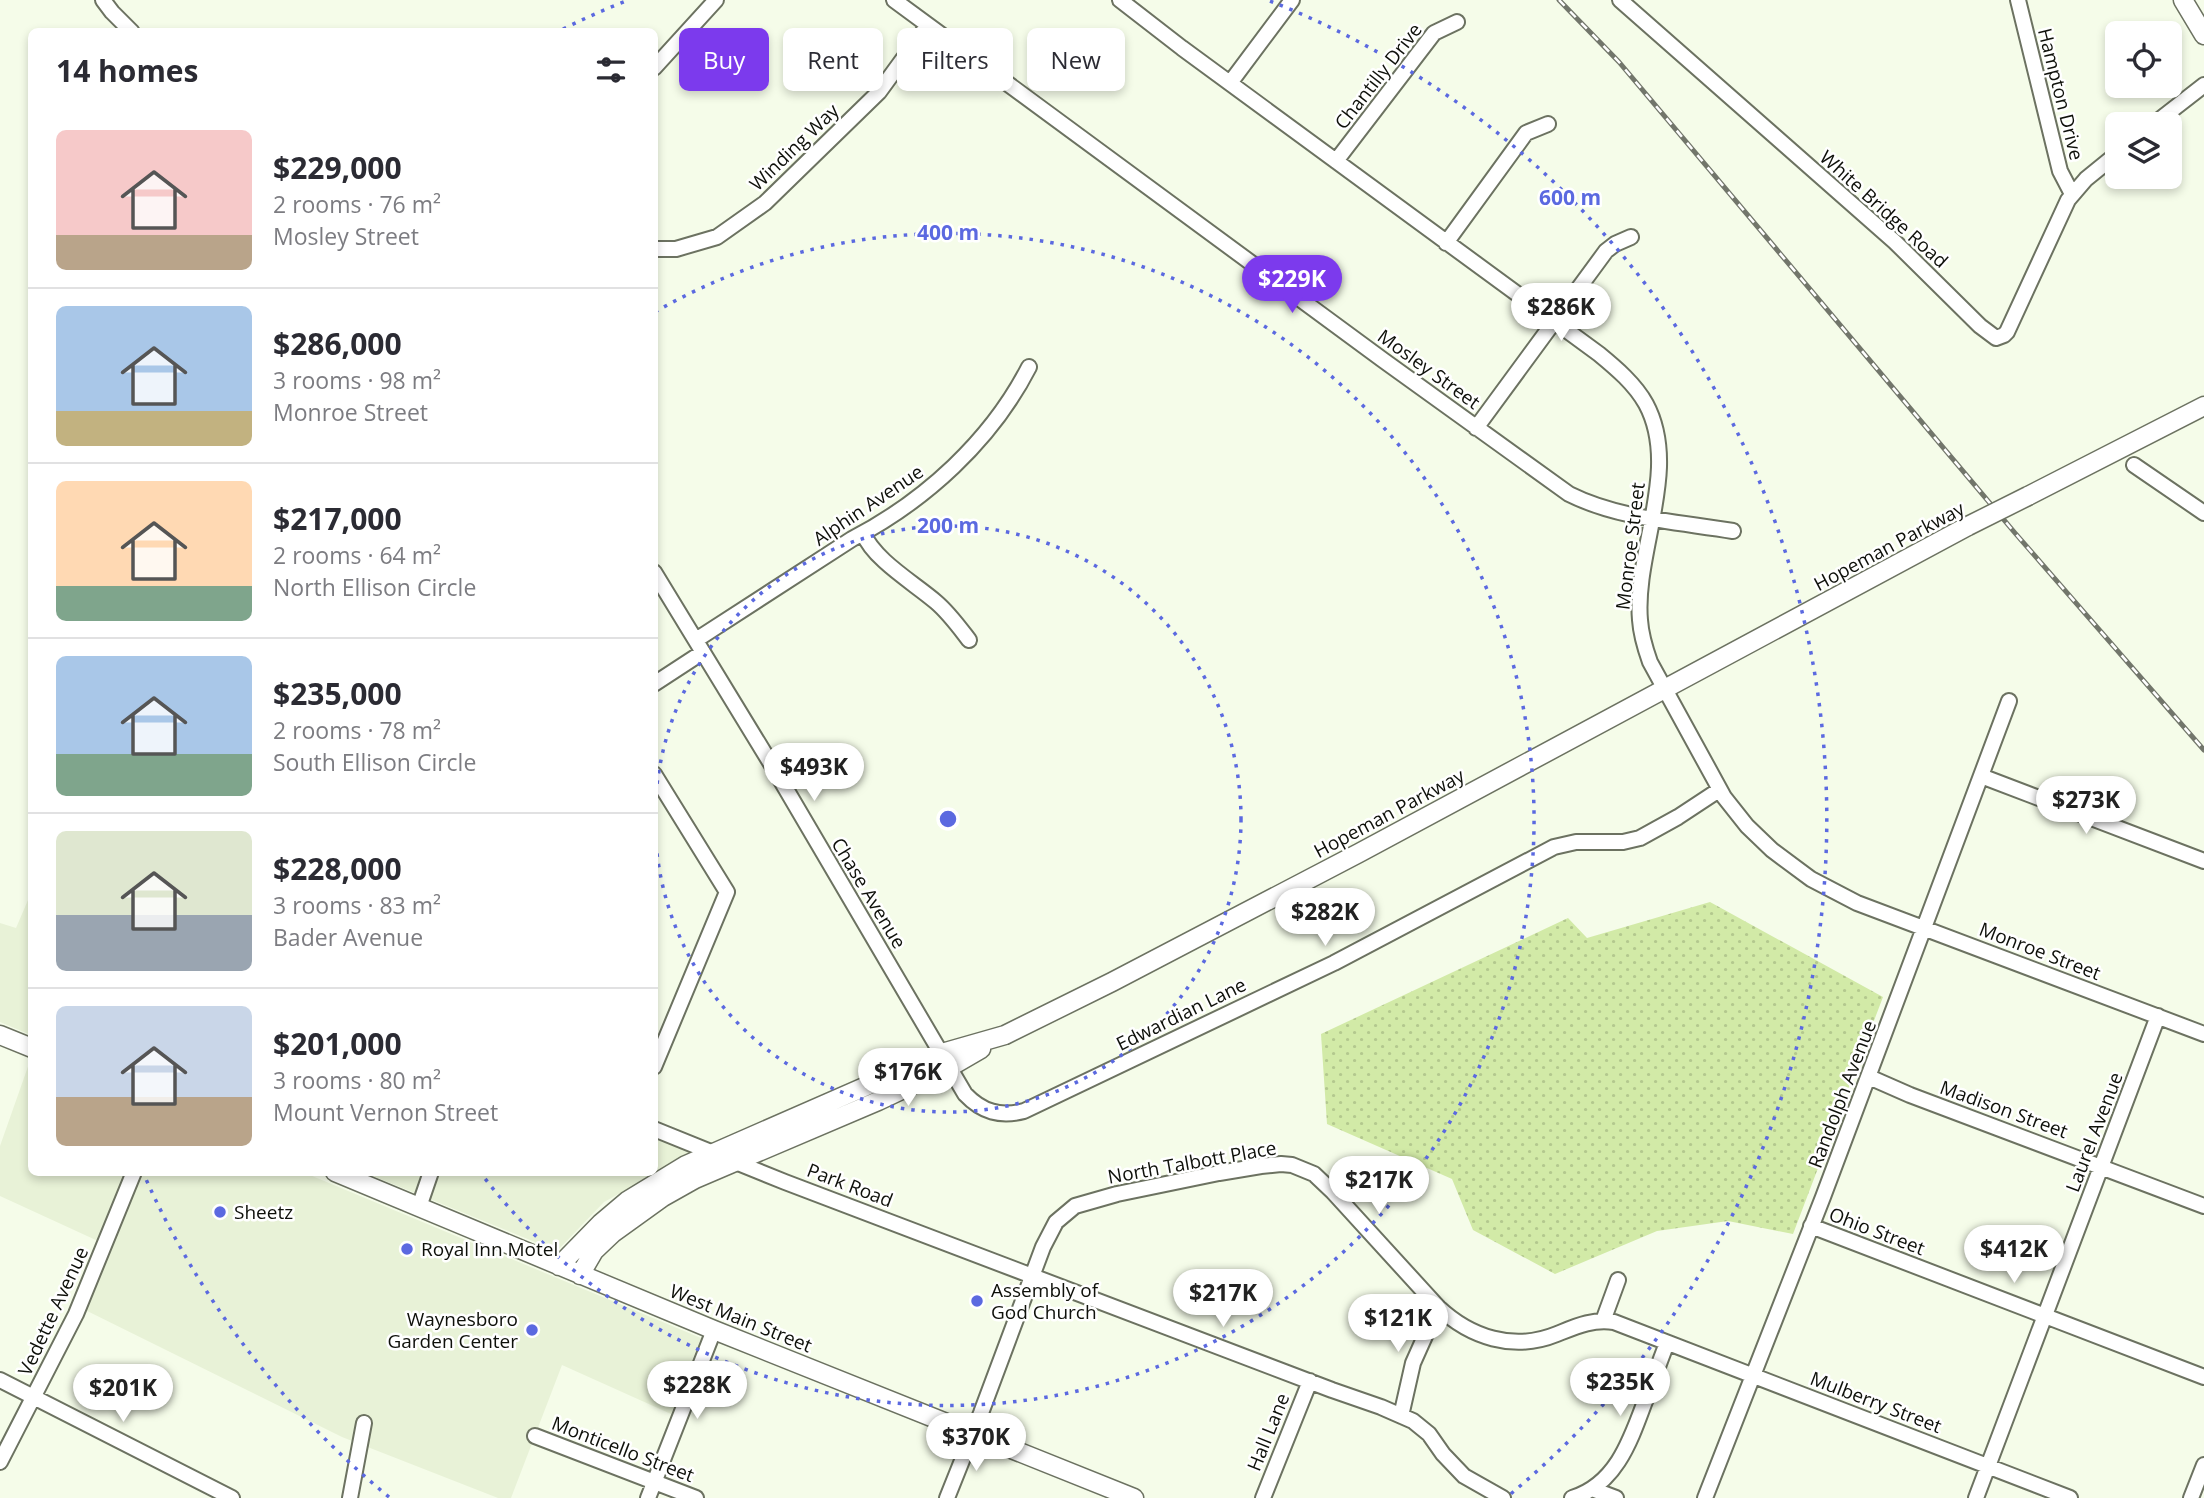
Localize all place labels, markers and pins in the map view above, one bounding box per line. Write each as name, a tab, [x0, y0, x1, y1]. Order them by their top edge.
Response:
pin: $229K	[1243, 256, 1341, 315]
pin: $286K	[1512, 284, 1610, 343]
pin: $493K	[765, 744, 863, 803]
pin: $273K	[2037, 776, 2135, 836]
centre of rings	[936, 807, 960, 831]
pin: $282K	[1276, 888, 1374, 948]
pin: $176K	[859, 1048, 957, 1108]
pin: $217K	[1330, 1156, 1428, 1216]
place label: Sheetz	[234, 1199, 293, 1225]
marker: Sheetz	[212, 1204, 228, 1220]
pin: $412K	[1965, 1226, 2063, 1285]
place label: Royal Inn Motel	[421, 1236, 558, 1262]
marker: Royal Inn Motel	[399, 1241, 415, 1257]
pin: $217K	[1174, 1270, 1272, 1329]
place label: Assembly of God Church	[991, 1277, 1100, 1325]
marker: Assembly of God Church	[969, 1293, 985, 1309]
pin: $121K	[1349, 1294, 1447, 1354]
place label: Waynesboro Garden Center	[387, 1306, 518, 1354]
marker: Waynesboro Garden Center	[524, 1322, 540, 1338]
pin: $235K	[1571, 1358, 1669, 1418]
pin: $228K	[648, 1362, 746, 1421]
pin: $201K	[74, 1364, 172, 1424]
pin: $370K	[927, 1414, 1025, 1473]

